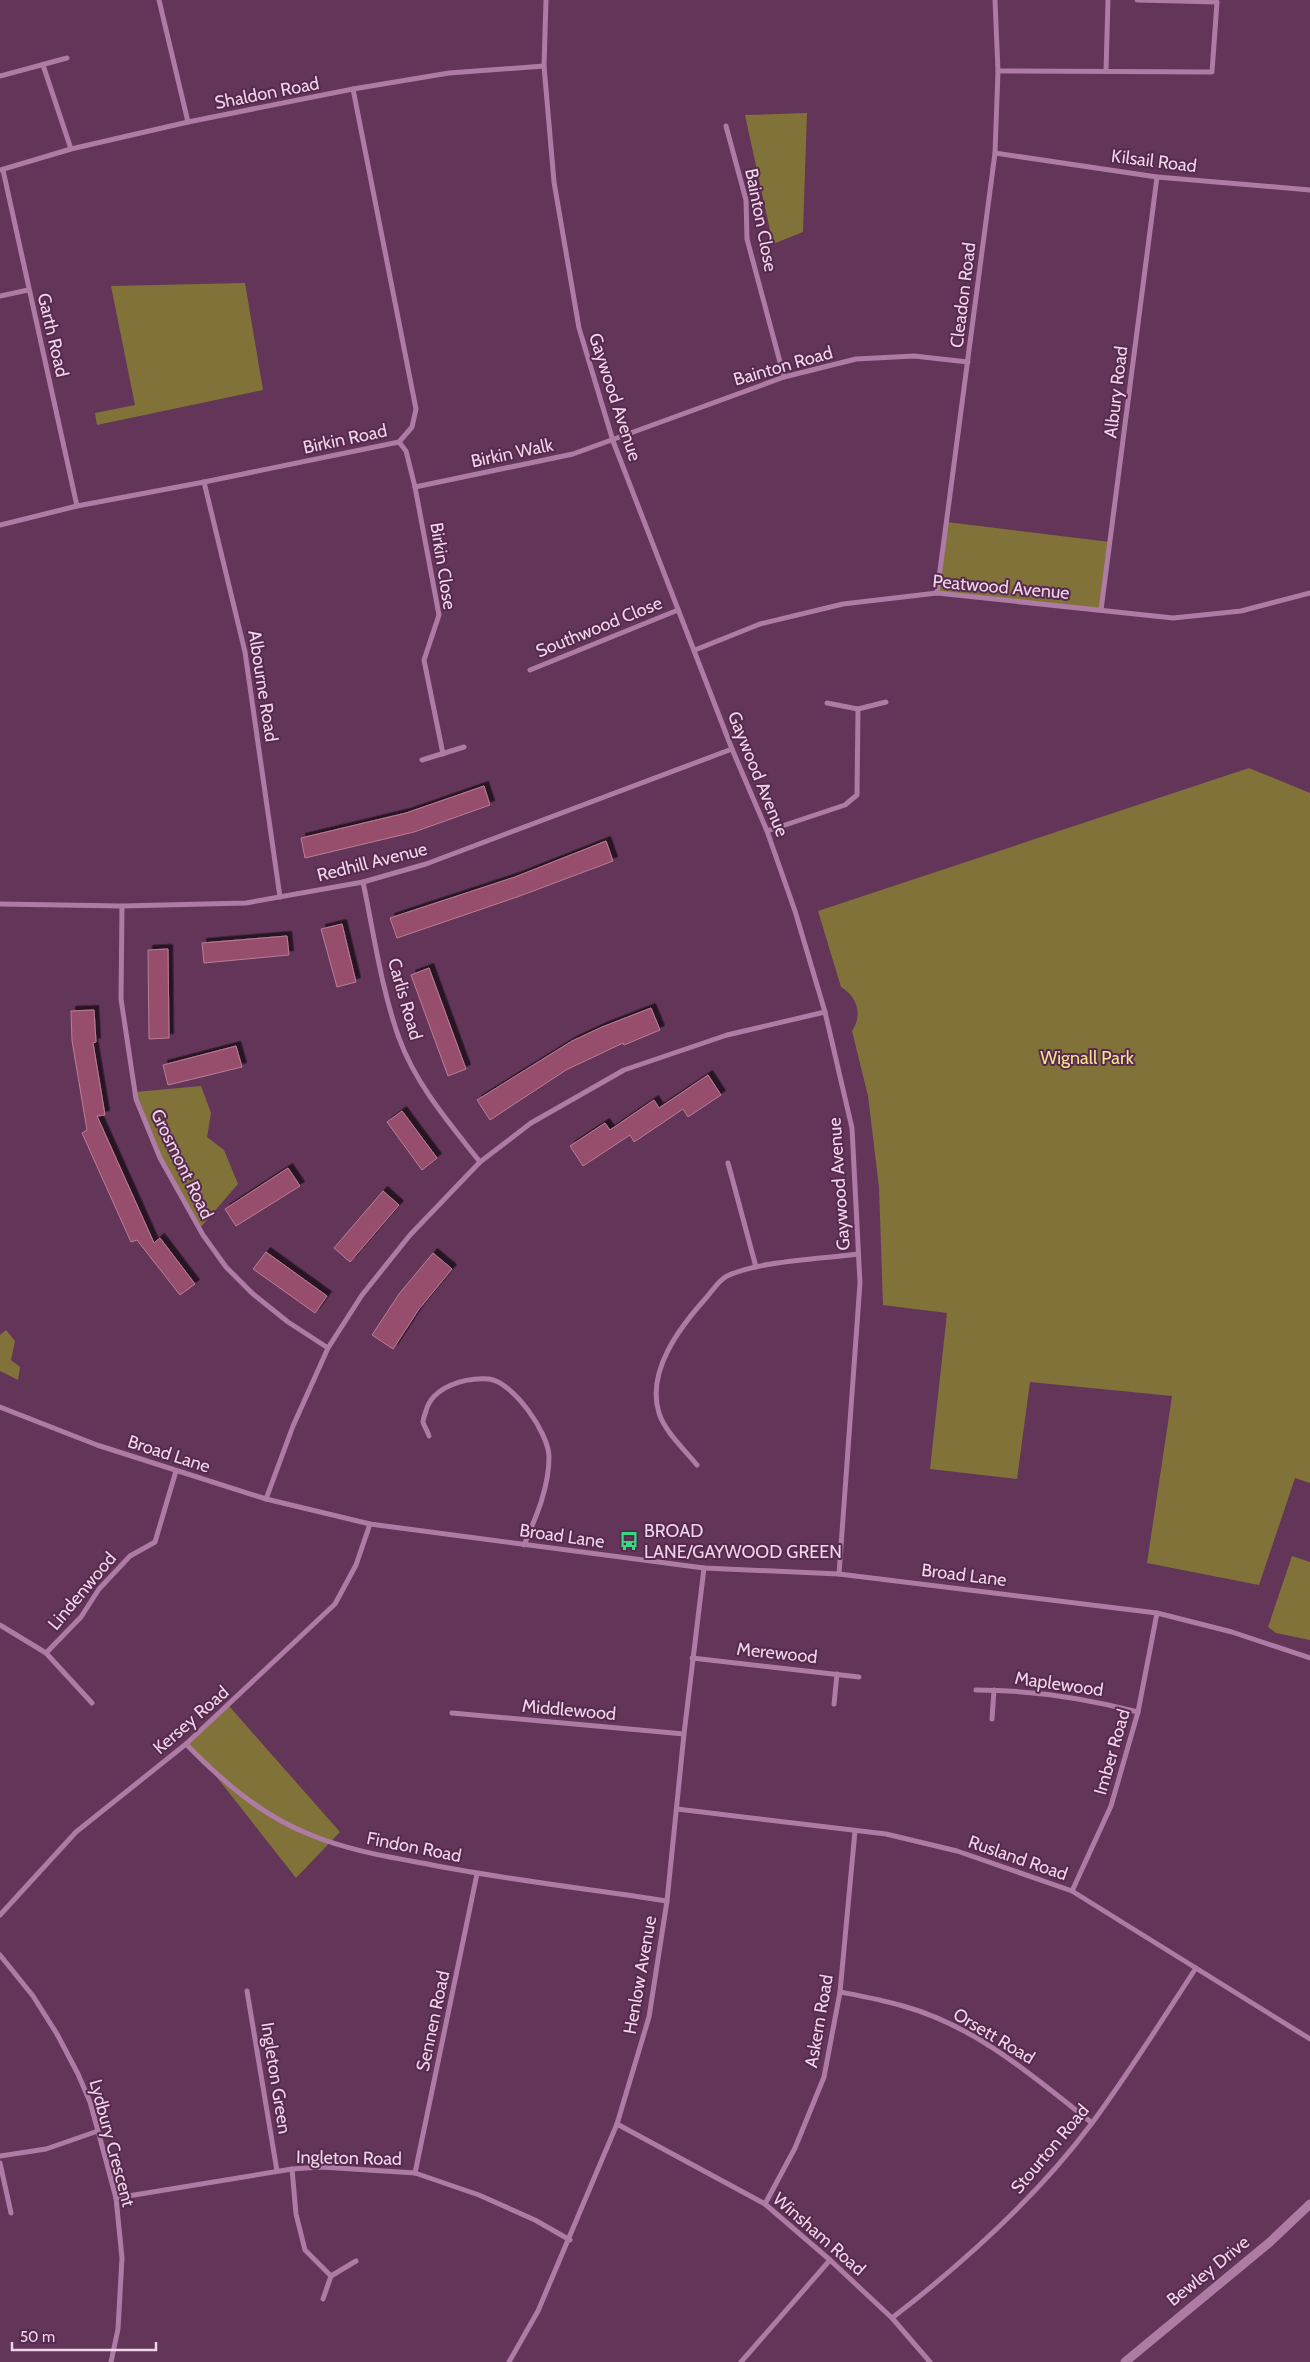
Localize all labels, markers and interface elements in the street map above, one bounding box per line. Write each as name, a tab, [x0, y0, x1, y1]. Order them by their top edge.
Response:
street label: Shaldon Road	[213, 72, 321, 114]
street label: Kilsail Road	[1110, 145, 1198, 177]
street label: Bainton Close	[740, 166, 782, 274]
street label: Cleadon Road	[946, 241, 980, 349]
street label: Garth Road	[33, 291, 73, 379]
street label: Gaywood Avenue	[584, 330, 646, 464]
street label: Bainton Road	[731, 341, 835, 391]
street label: Albury Road	[1099, 345, 1133, 439]
street label: Birkin Road	[301, 419, 389, 459]
street label: Birkin Walk	[469, 433, 556, 472]
street label: Birkin Close	[425, 521, 461, 611]
street label: Peatwood Avenue	[931, 570, 1071, 604]
street label: Southwood Close	[533, 592, 665, 662]
street label: Albourne Road	[243, 629, 283, 743]
street label: Gaywood Avenue	[723, 708, 793, 840]
street label: Redhill Avenue	[315, 838, 429, 886]
street label: Carlis Road	[383, 956, 427, 1042]
park label: Wignall Park	[1040, 1047, 1135, 1069]
street label: Grosmont Road	[146, 1105, 218, 1223]
street label: Gaywood Avenue	[823, 1117, 855, 1251]
street label: Broad Lane	[125, 1430, 213, 1478]
street label: Broad Lane	[518, 1519, 606, 1553]
place label: BROAD LANE/GAYWOOD GREEN	[644, 1520, 842, 1563]
bus stop icon: BROAD LANE/GAYWOOD GREEN	[618, 1530, 640, 1552]
street label: Lindenwood	[43, 1548, 121, 1634]
street label: Broad Lane	[920, 1559, 1008, 1591]
street label: Merewood	[736, 1638, 818, 1668]
street label: Maplewood	[1013, 1667, 1105, 1701]
street label: Kersey Road	[149, 1681, 233, 1759]
street label: Middlewood	[521, 1695, 617, 1725]
street label: Imber Road	[1089, 1707, 1135, 1797]
street label: Findon Road	[365, 1827, 463, 1867]
street label: Rusland Road	[965, 1831, 1071, 1885]
street label: Henlow Avenue	[619, 1914, 661, 2036]
street label: Sennen Road	[412, 1969, 454, 2073]
street label: Askern Road	[800, 1973, 838, 2069]
street label: Orsett Road	[949, 2003, 1039, 2069]
street label: Ingleton Green	[256, 2021, 296, 2135]
street label: Lydbury Crescent	[84, 2077, 140, 2209]
street label: Stourton Road	[1006, 2100, 1094, 2198]
street label: Ingleton Road	[296, 2146, 402, 2170]
street label: Winsham Road	[768, 2188, 870, 2280]
street label: Bewley Drive	[1162, 2231, 1254, 2311]
scale bar	[12, 2320, 156, 2352]
text: 50 m	[20, 2328, 55, 2346]

